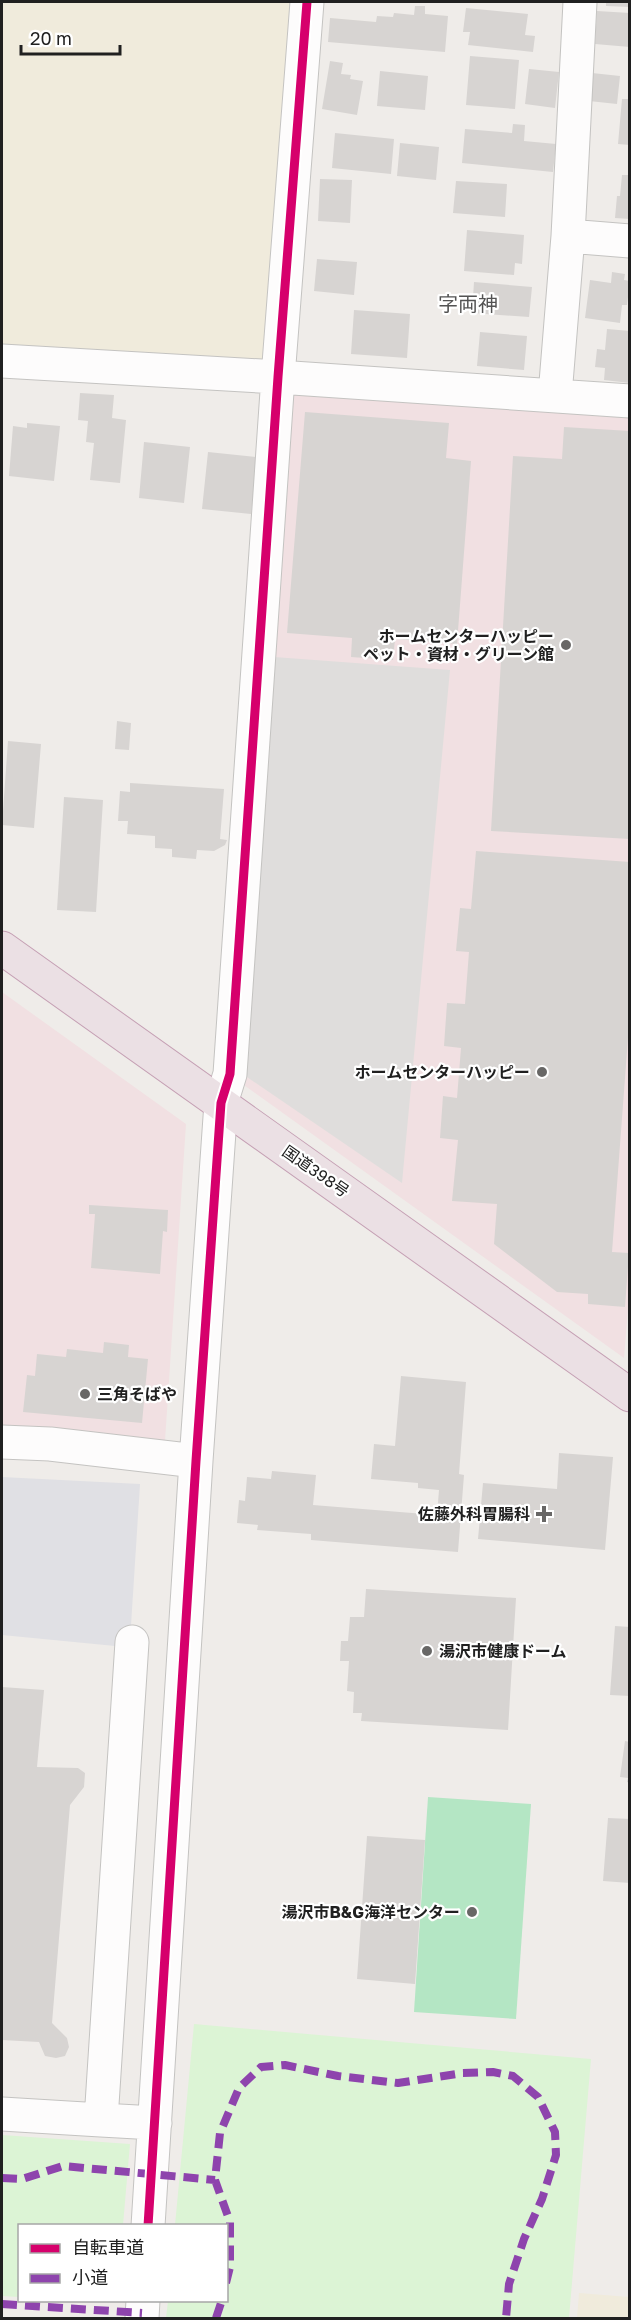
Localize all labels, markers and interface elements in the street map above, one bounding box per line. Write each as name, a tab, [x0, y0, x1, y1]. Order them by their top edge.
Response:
scale bar	[21, 18, 120, 56]
text: 20 m	[30, 27, 72, 49]
district label: 字両神	[438, 291, 498, 315]
place label: ホームセンターハッピー ペット・資材・グリーン館	[363, 626, 554, 664]
marker: ホームセンターハッピー ペット・資材・グリーン館	[559, 638, 573, 652]
place label: ホームセンターハッピー	[355, 1062, 530, 1082]
marker: ホームセンターハッピー	[535, 1065, 549, 1079]
street label: 国道398号	[279, 1141, 353, 1201]
place label: 三角そばや	[97, 1384, 177, 1404]
marker: 三角そばや	[78, 1387, 92, 1401]
place label: 佐藤外科胃腸科	[417, 1504, 530, 1524]
marker: 佐藤外科胃腸科	[535, 1505, 553, 1523]
place label: 湯沢市健康ドーム	[439, 1641, 567, 1661]
marker: 湯沢市健康ドーム	[420, 1644, 434, 1658]
place label: 湯沢市B&G海洋センター	[282, 1902, 460, 1922]
marker: 湯沢市B&G海洋センター	[465, 1905, 479, 1919]
legend	[18, 2224, 228, 2302]
text: 自転車道	[72, 2236, 144, 2258]
text: 小道	[72, 2266, 108, 2288]

